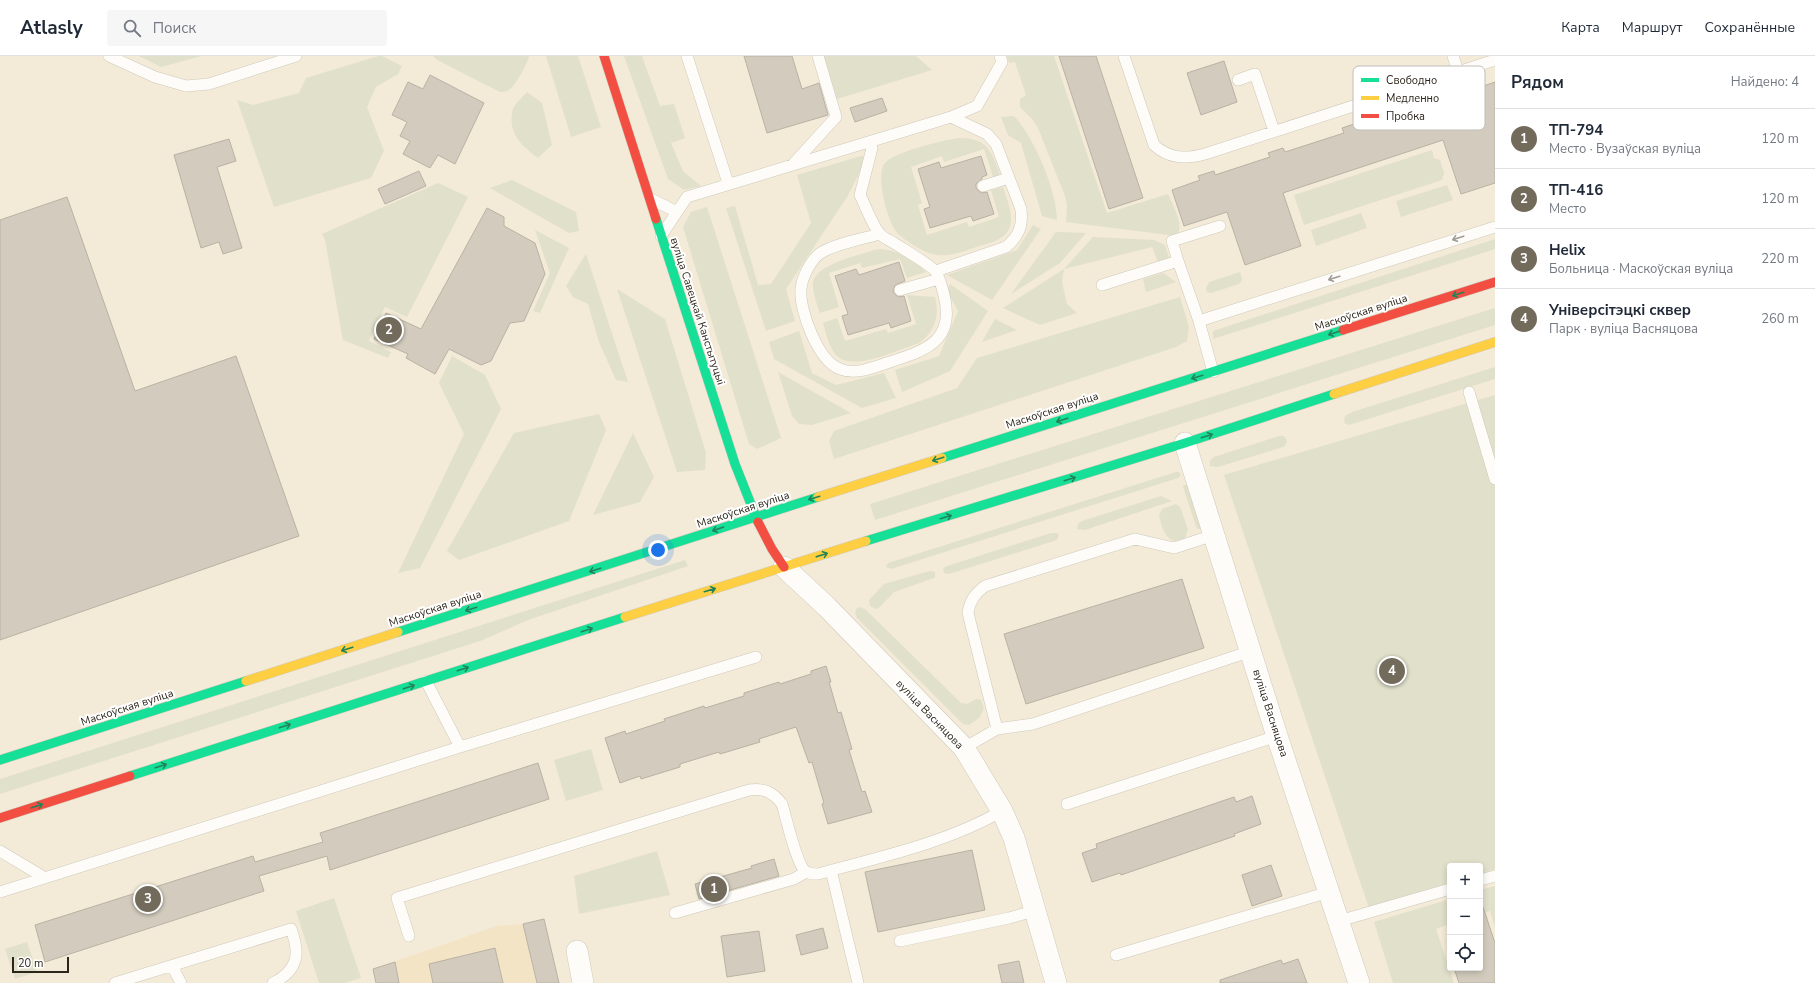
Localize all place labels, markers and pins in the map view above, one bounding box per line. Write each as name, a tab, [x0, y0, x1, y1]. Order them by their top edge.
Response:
pin: 2	[376, 315, 402, 345]
pin: 4	[1379, 656, 1405, 686]
pin: 1	[701, 874, 727, 904]
pin: 3	[135, 884, 161, 914]

